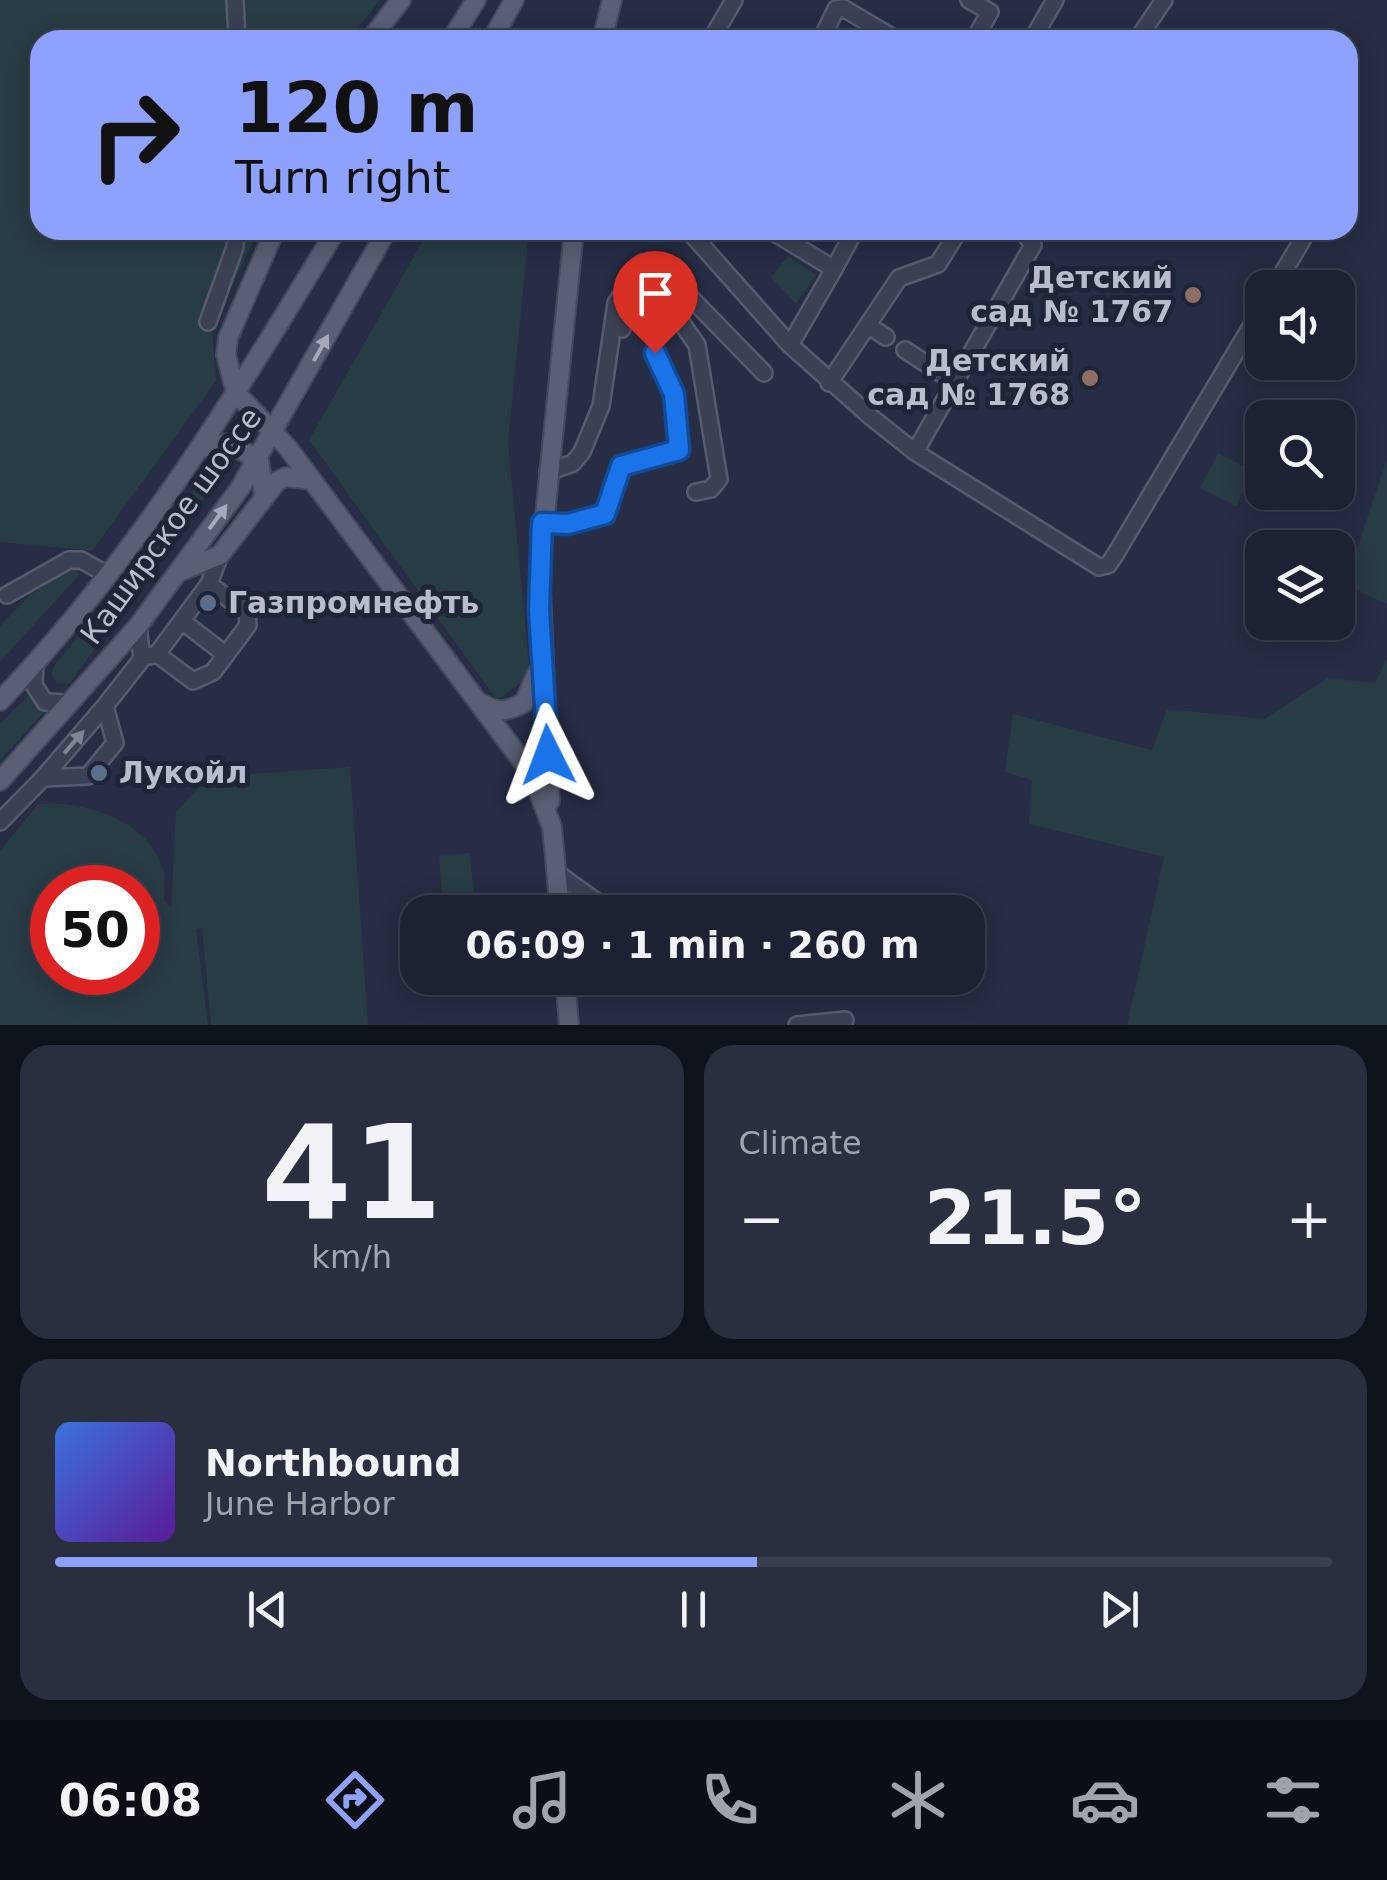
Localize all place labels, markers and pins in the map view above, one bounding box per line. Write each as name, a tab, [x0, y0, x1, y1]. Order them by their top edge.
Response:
pin	[613, 251, 698, 354]
place label: Детский сад № 1767	[970, 260, 1173, 329]
marker: Детский сад № 1767	[1182, 284, 1204, 306]
place label: Детский сад № 1768	[867, 343, 1070, 412]
marker: Детский сад № 1768	[1079, 367, 1101, 389]
place label: Газпромнефть	[228, 585, 479, 620]
marker: Газпромнефть	[197, 592, 219, 614]
place label: Лукойл	[119, 755, 247, 790]
marker: Лукойл	[88, 762, 110, 784]

